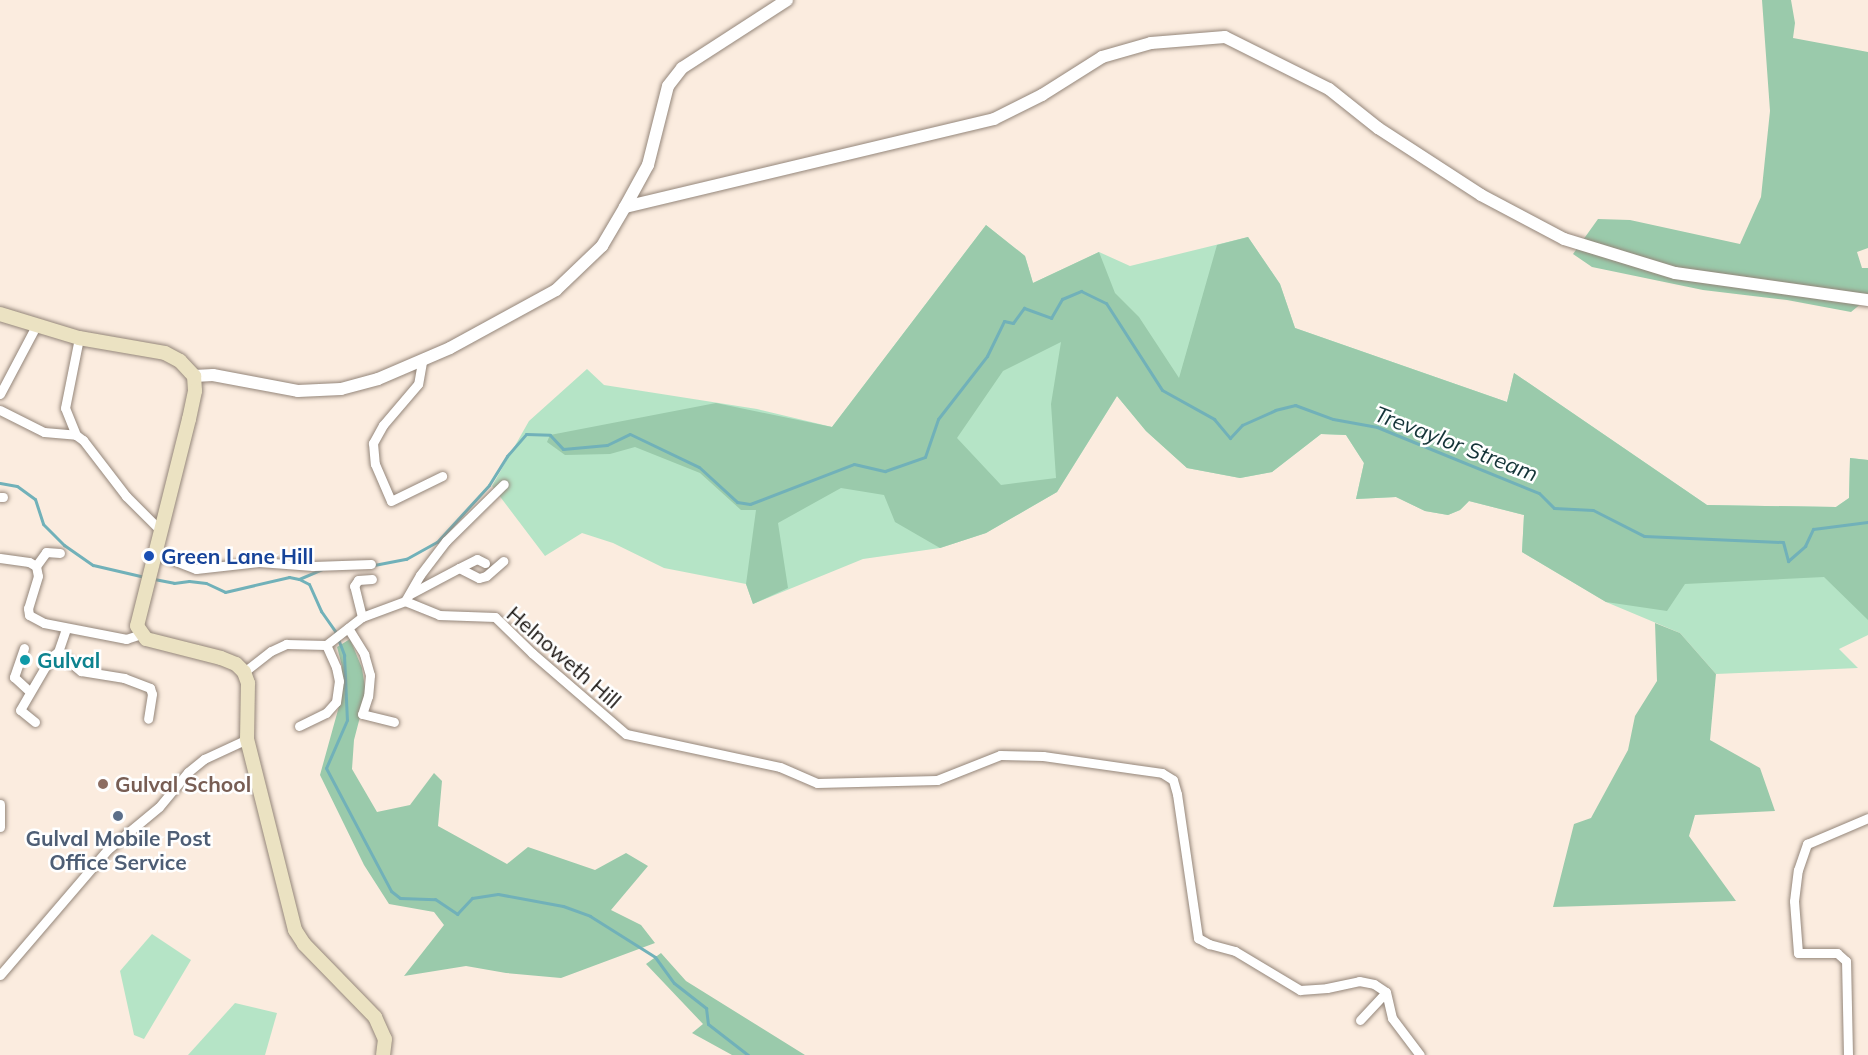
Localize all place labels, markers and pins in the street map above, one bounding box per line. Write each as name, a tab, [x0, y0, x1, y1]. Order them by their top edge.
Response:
place label: Green Lane Hill	[161, 543, 313, 569]
marker: Green Lane Hill	[142, 549, 156, 563]
place label: Gulval	[37, 647, 100, 673]
marker: Gulval	[18, 653, 32, 667]
place label: Gulval School	[115, 771, 251, 797]
marker: Gulval School	[96, 777, 110, 791]
marker: Gulval Mobile Post Office Service	[111, 809, 125, 823]
place label: Gulval Mobile Post Office Service	[25, 825, 211, 875]

